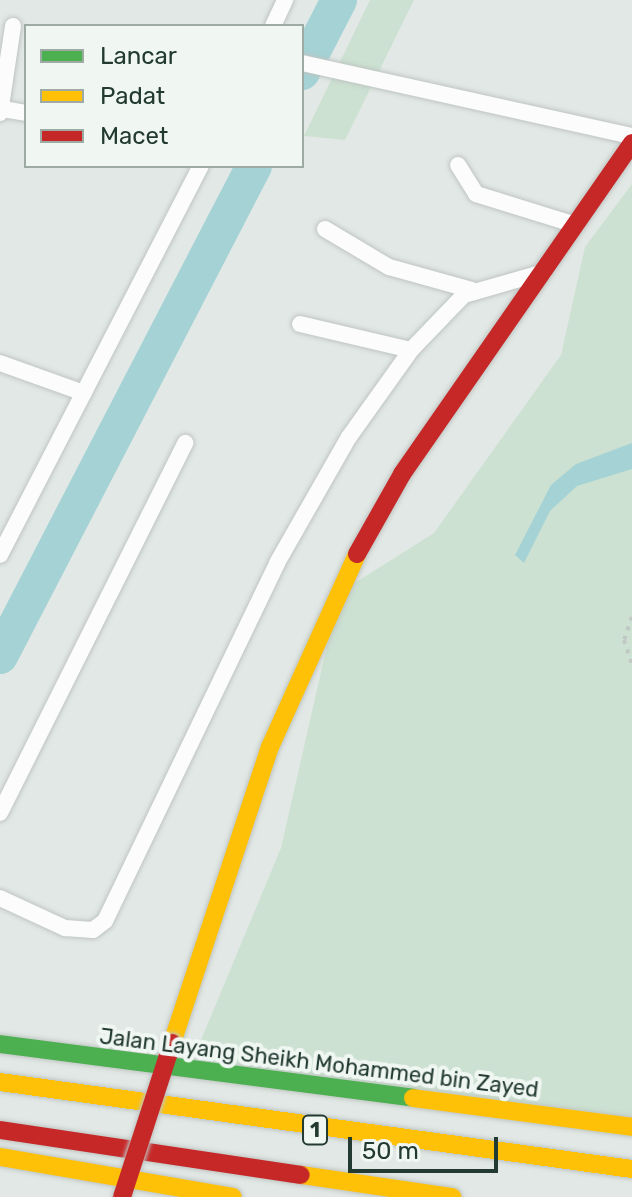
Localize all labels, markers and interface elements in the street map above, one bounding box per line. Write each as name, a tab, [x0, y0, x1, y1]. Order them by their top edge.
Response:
legend	[24, 24, 304, 168]
text: Lancar	[100, 42, 177, 70]
text: Padat	[100, 82, 165, 110]
text: Macet	[100, 122, 168, 150]
street label: Jalan Layang Sheikh Mohammed bin Zayed	[98, 1023, 540, 1103]
road number: 1	[301, 1114, 329, 1146]
scale bar	[352, 1121, 502, 1171]
text: 50 m	[362, 1137, 419, 1165]

